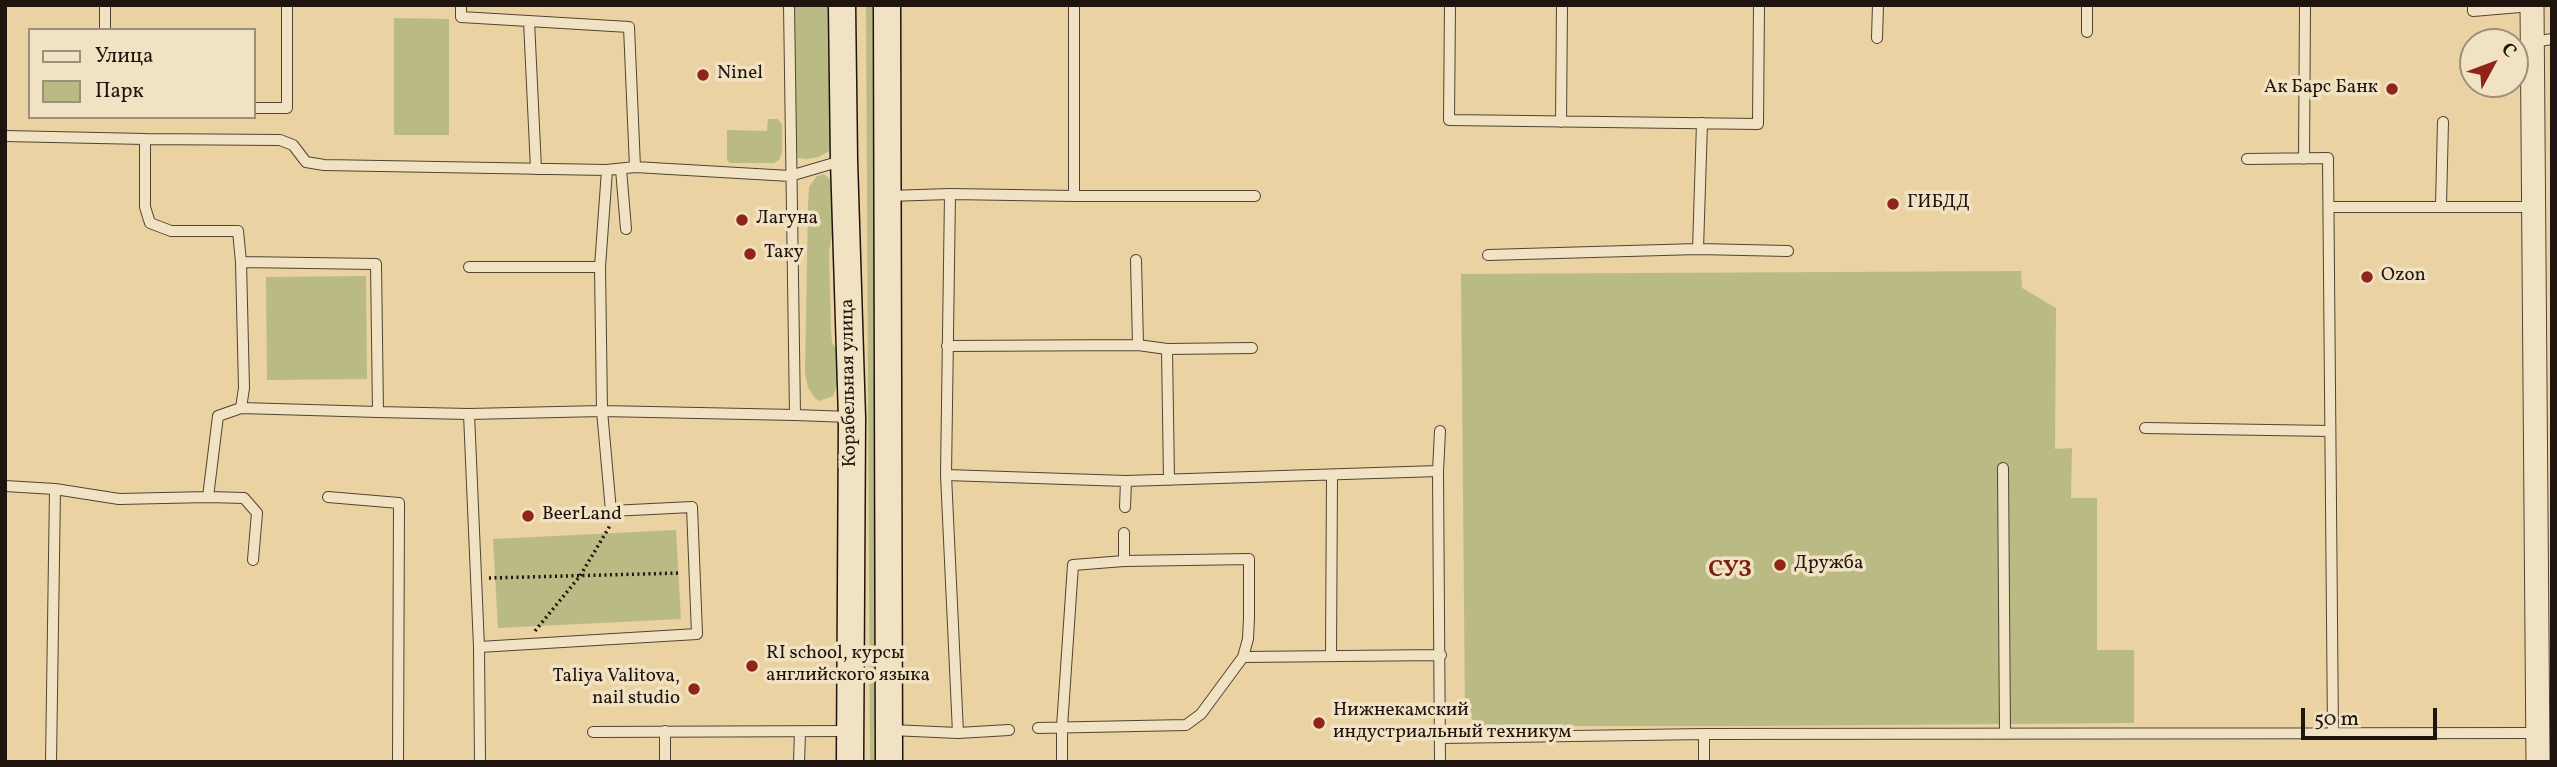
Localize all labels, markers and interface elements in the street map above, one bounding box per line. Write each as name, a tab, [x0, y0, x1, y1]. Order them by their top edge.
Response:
legend	[28, 28, 256, 119]
north arrow	[2459, 28, 2529, 98]
text: С	[2495, 37, 2522, 64]
text: Улица	[95, 42, 153, 71]
place label: Ninel	[717, 64, 763, 86]
marker: Ninel	[695, 67, 711, 83]
text: Парк	[95, 77, 144, 106]
place label: Ак Барс Банк	[2264, 78, 2378, 100]
marker: Ак Барс Банк	[2384, 81, 2400, 97]
place label: ГИБДД	[1907, 193, 1970, 215]
marker: ГИБДД	[1885, 196, 1901, 212]
place label: Лагуна	[756, 209, 818, 231]
marker: Лагуна	[734, 212, 750, 228]
place label: Таку	[764, 243, 804, 265]
marker: Таку	[742, 246, 758, 262]
place label: Ozon	[2381, 266, 2426, 288]
marker: Ozon	[2359, 269, 2375, 285]
street label: Корабельная улица	[837, 298, 863, 468]
place label: BeerLand	[542, 505, 622, 527]
marker: BeerLand	[520, 508, 536, 524]
place label: Дружба	[1794, 554, 1863, 576]
marker: Дружба	[1772, 557, 1788, 573]
district label: СУЗ	[1708, 558, 1752, 586]
place label: RI school, курсы английского языка	[766, 644, 930, 688]
marker: RI school, курсы английского языка	[744, 658, 760, 674]
place label: Taliya Valitova, nail studio	[553, 667, 680, 711]
marker: Taliya Valitova, nail studio	[686, 681, 702, 697]
scale bar	[2305, 694, 2442, 738]
place label: Нижнекамский индустриальный техникум	[1333, 701, 1571, 745]
text: 50 m	[2314, 705, 2359, 734]
marker: Нижнекамский индустриальный техникум	[1311, 715, 1327, 731]

